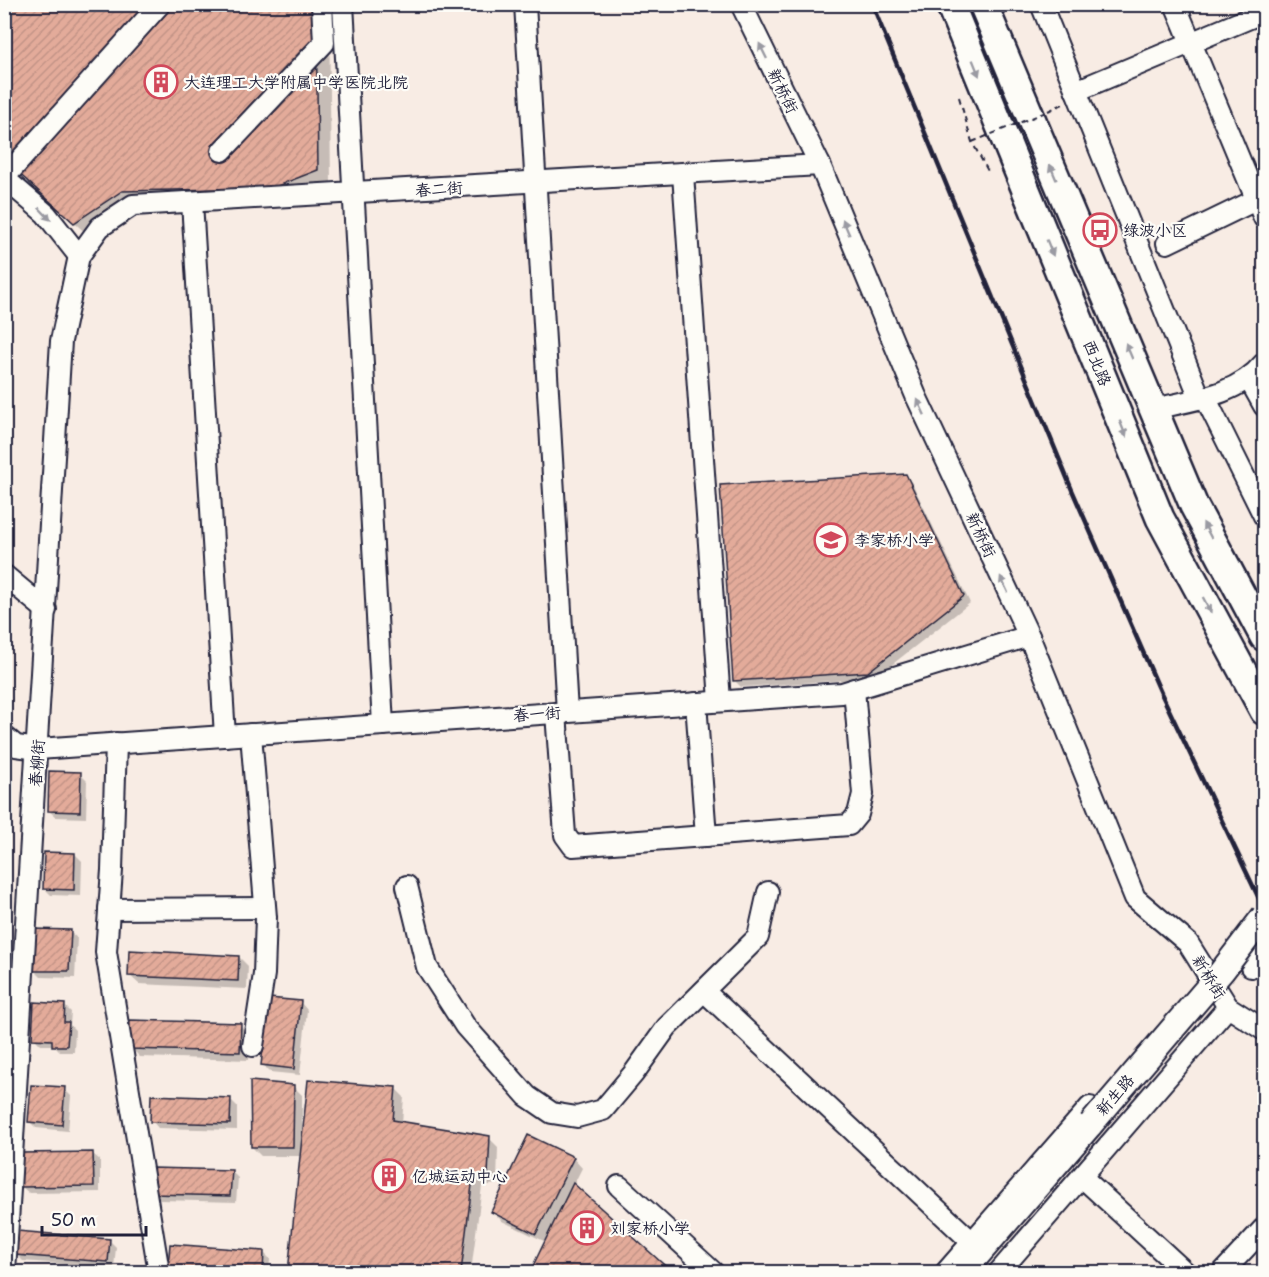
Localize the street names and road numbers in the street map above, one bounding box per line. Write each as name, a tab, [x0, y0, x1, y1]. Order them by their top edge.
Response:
street label: 新桥街	[763, 65, 803, 117]
street label: 春二街	[414, 177, 464, 201]
street label: 西北路	[1078, 337, 1116, 389]
street label: 新桥街	[961, 509, 1001, 561]
street label: 春一街	[512, 702, 562, 726]
street label: 春柳街	[25, 738, 49, 788]
street label: 新桥街	[1187, 951, 1231, 1003]
street label: 新生路	[1091, 1070, 1139, 1120]

